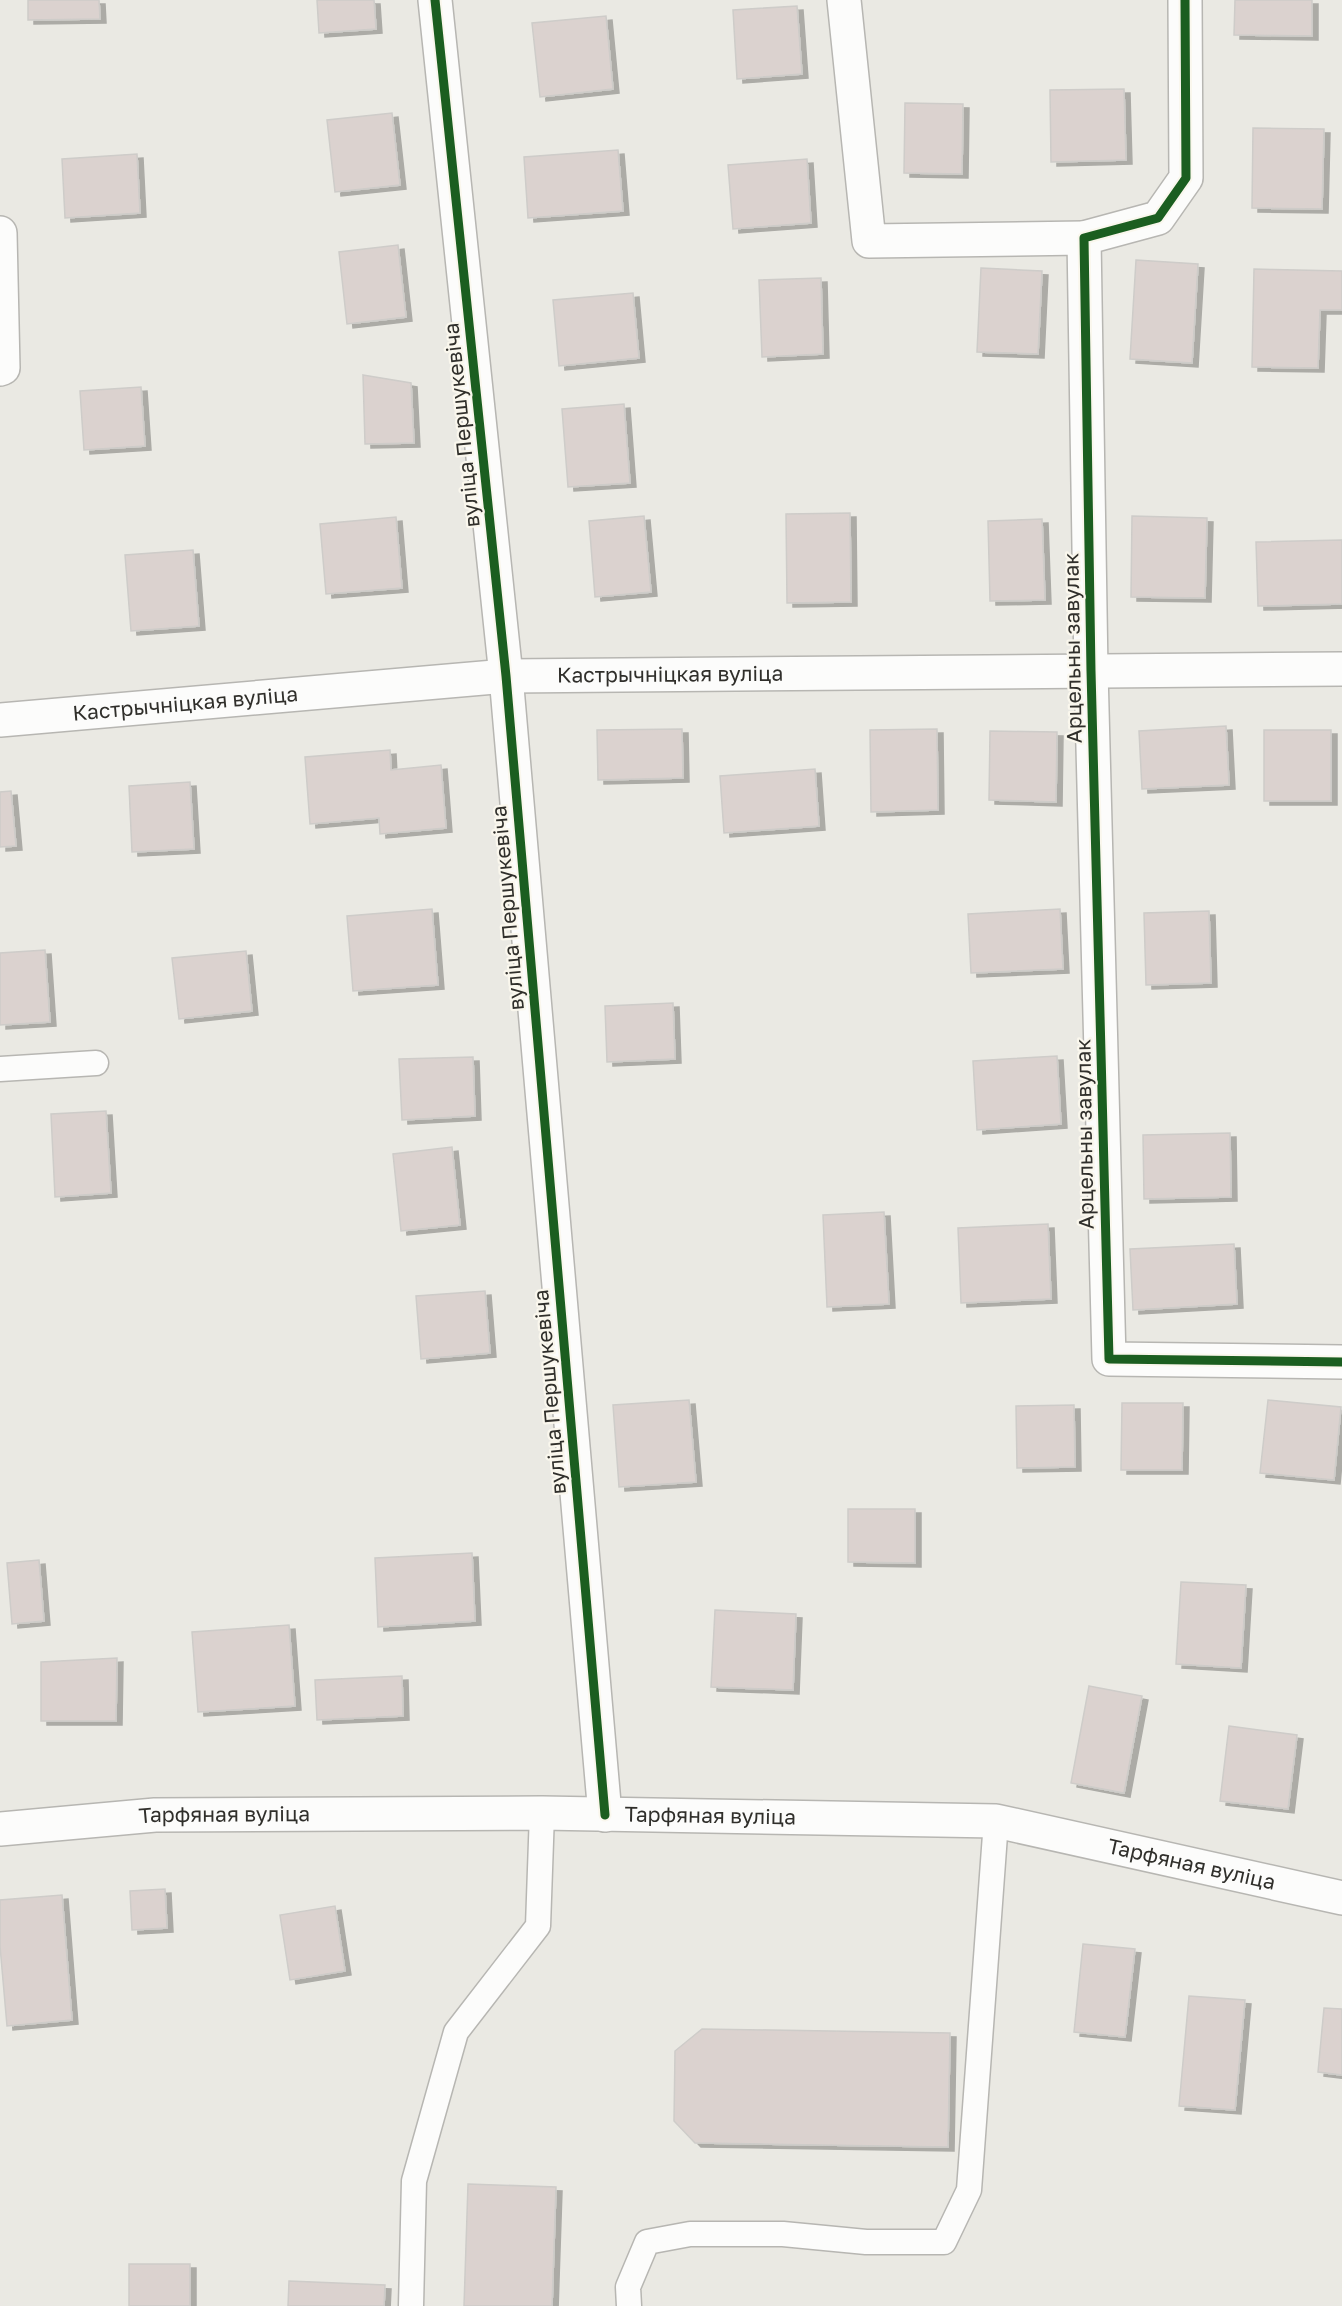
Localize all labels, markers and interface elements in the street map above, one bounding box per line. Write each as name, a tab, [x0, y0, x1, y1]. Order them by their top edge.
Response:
street label: вуліца Першукевіча	[437, 322, 485, 529]
street label: Арцельны завулак	[1057, 553, 1087, 744]
street label: Кастрычніцкая вуліца	[557, 660, 783, 688]
street label: Кастрычніцкая вуліца	[71, 680, 299, 726]
street label: вуліца Першукевіча	[485, 805, 529, 1012]
street label: Арцельны завулак	[1069, 1039, 1099, 1230]
street label: вуліца Першукевіча	[527, 1289, 571, 1496]
street label: Тарфяная вуліца	[138, 1800, 310, 1828]
street label: Тарфяная вуліца	[625, 1800, 796, 1829]
street label: Тарфяная вуліца	[1105, 1832, 1278, 1895]

